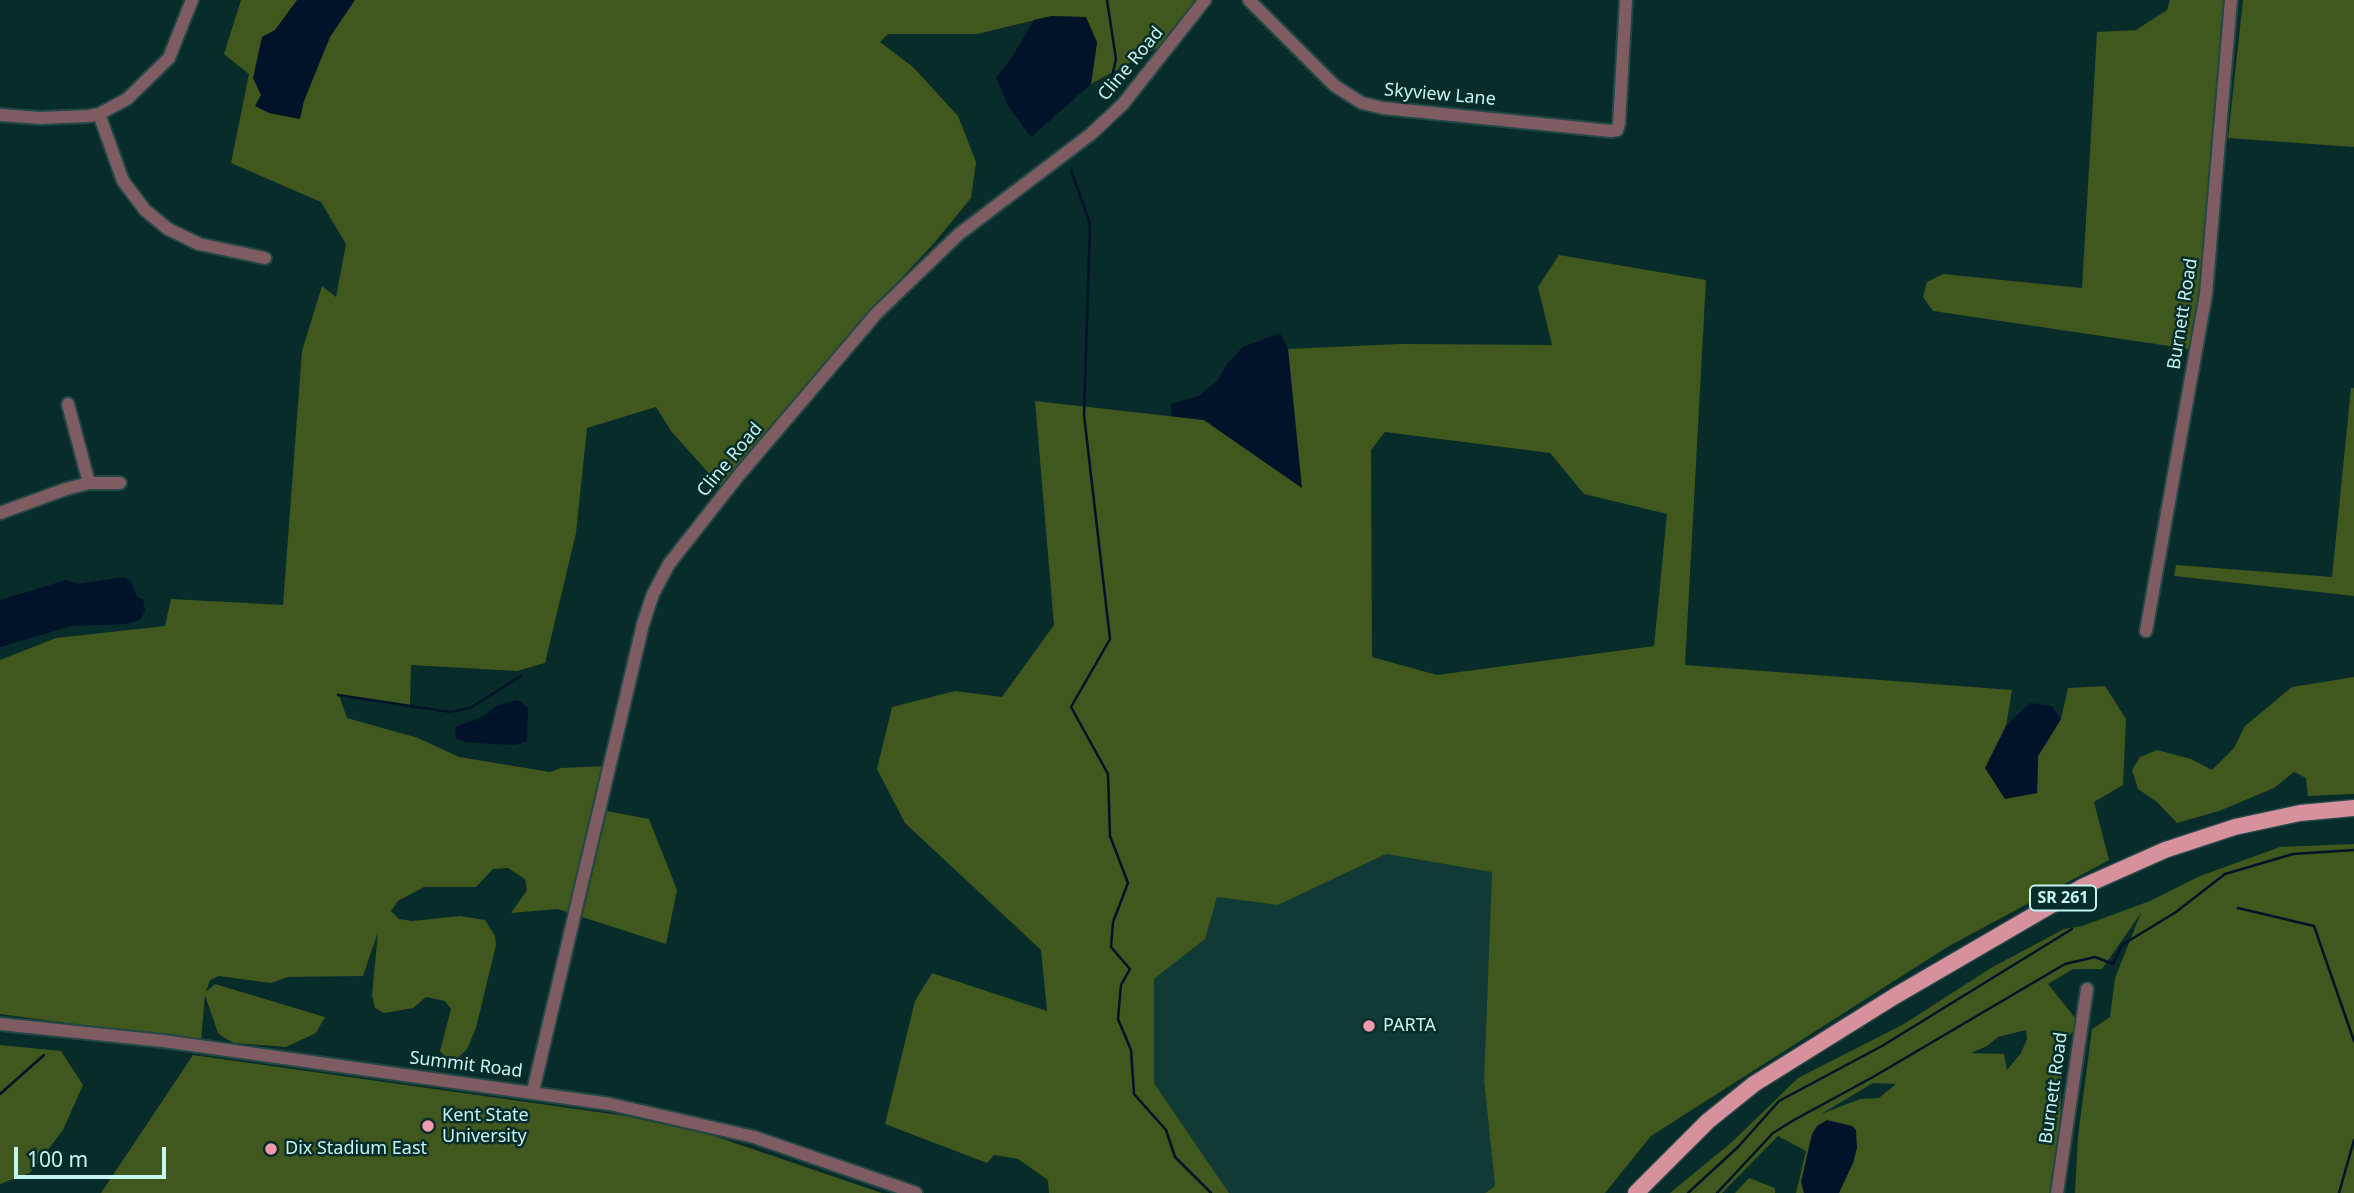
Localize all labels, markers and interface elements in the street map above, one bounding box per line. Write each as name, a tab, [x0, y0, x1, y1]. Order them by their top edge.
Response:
street label: Cline Road	[1094, 23, 1168, 105]
street label: Skyview Lane	[1383, 79, 1497, 111]
street label: Burnett Road	[2164, 257, 2202, 371]
street label: Cline Road	[693, 419, 767, 501]
road number: SR 261	[2030, 885, 2096, 910]
place label: PARTA	[1383, 1015, 1436, 1037]
marker: PARTA	[1361, 1018, 1377, 1034]
street label: Burnett Road	[2035, 1031, 2073, 1145]
street label: Summit Road	[408, 1047, 524, 1083]
place label: Kent State University	[442, 1105, 529, 1148]
marker: Kent State University	[420, 1118, 436, 1134]
scale bar	[18, 1134, 170, 1178]
place label: Dix Stadium East	[285, 1138, 427, 1160]
marker: Dix Stadium East	[263, 1141, 279, 1157]
text: 100 m	[27, 1145, 88, 1173]

